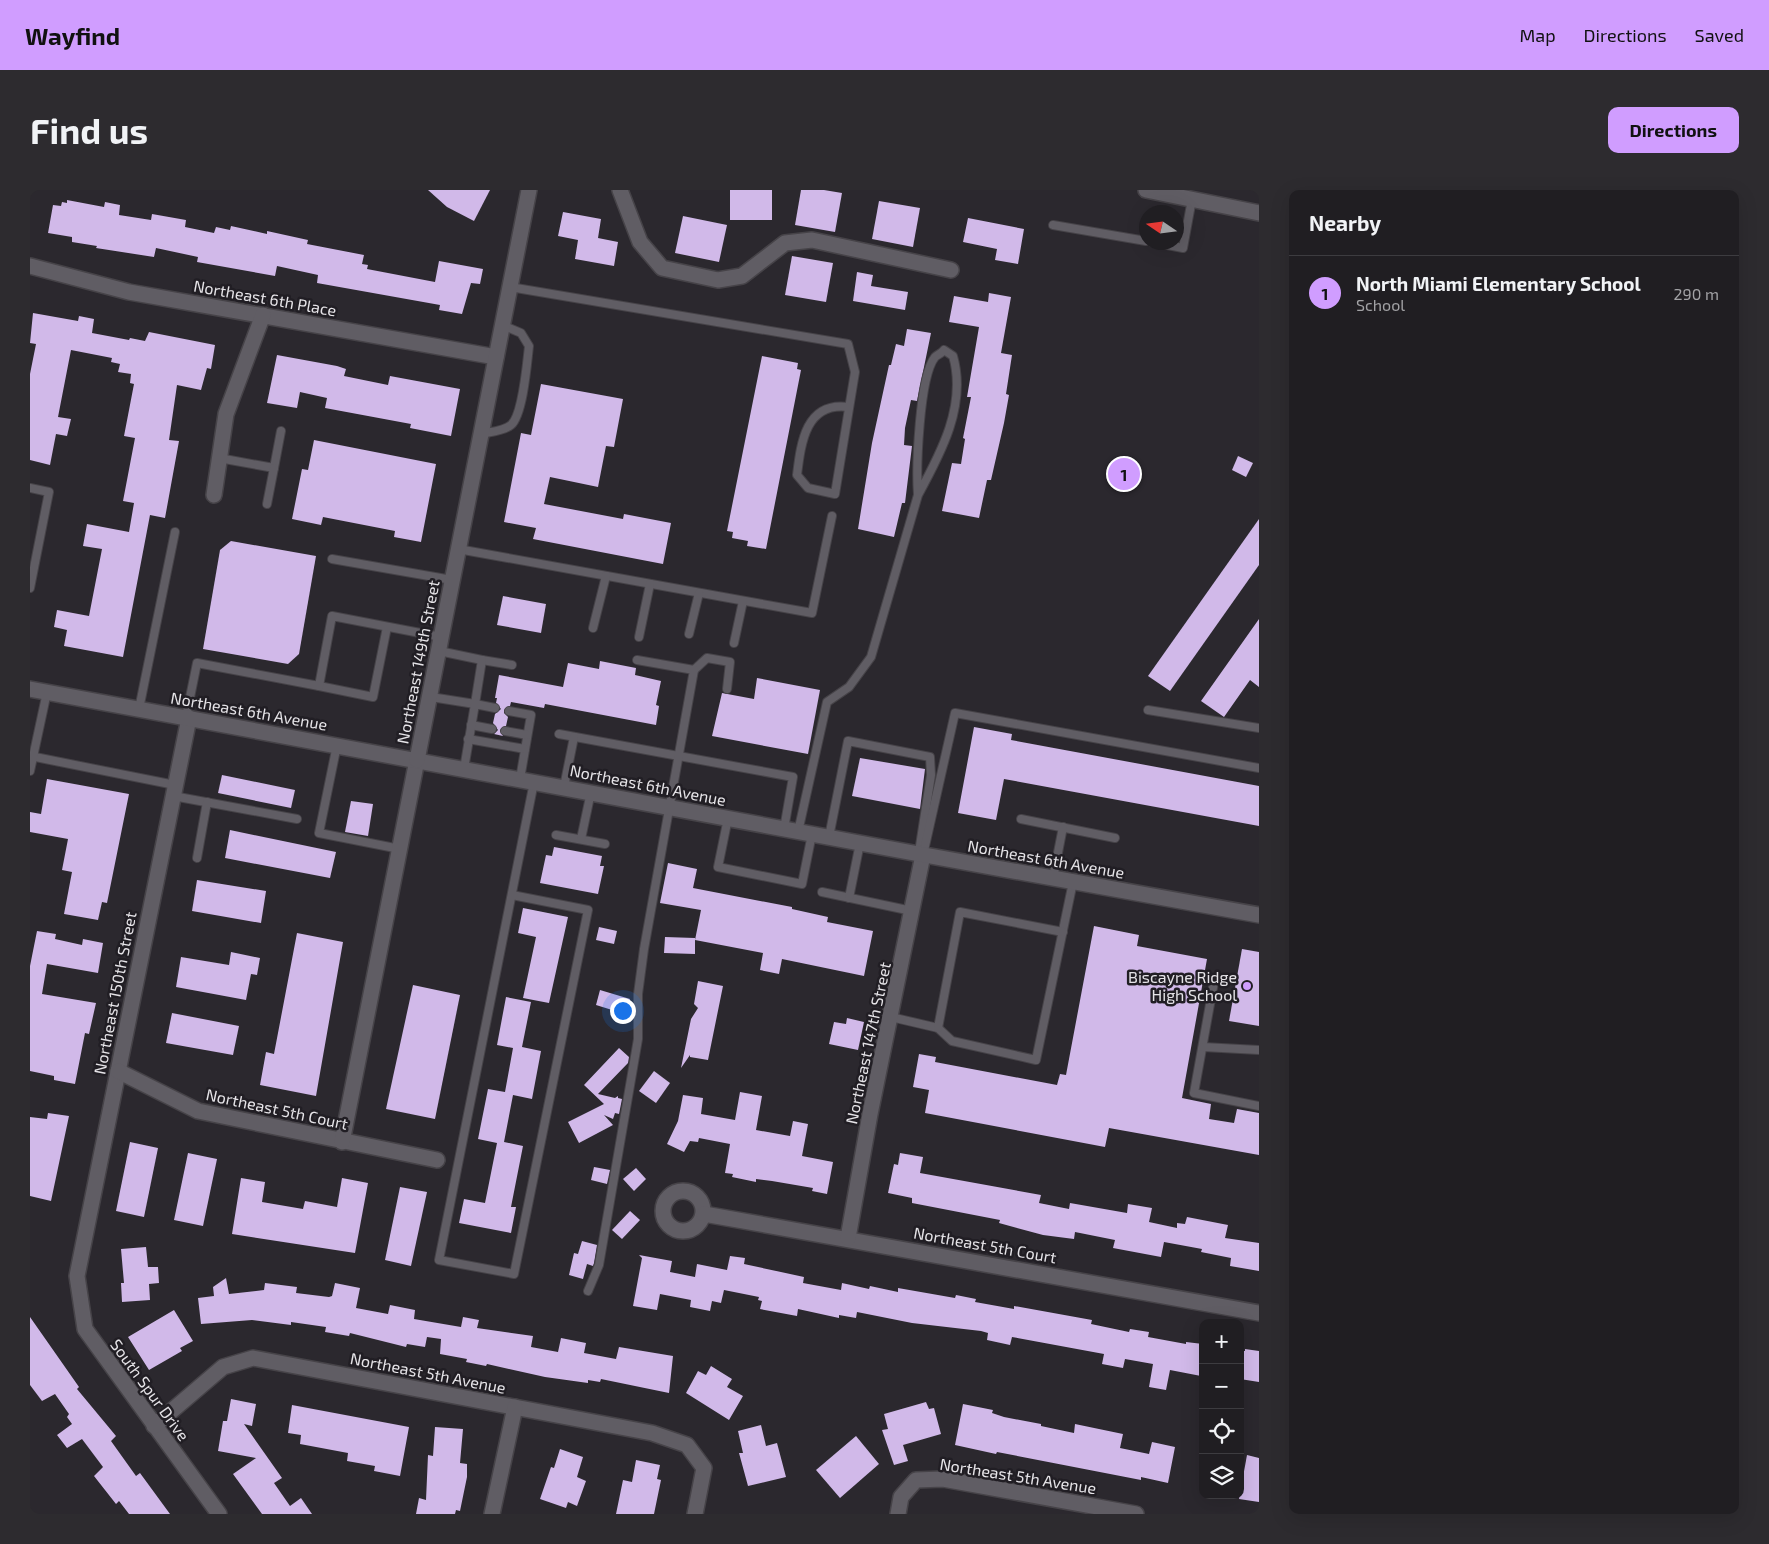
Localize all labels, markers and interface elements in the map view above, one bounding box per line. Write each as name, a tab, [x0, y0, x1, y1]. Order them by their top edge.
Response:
text: Wayfind	[25, 21, 120, 50]
text: Map	[1519, 24, 1556, 46]
text: Directions	[1584, 24, 1667, 46]
text: Saved	[1695, 24, 1744, 46]
button: Directions	[1608, 107, 1739, 153]
text: Find us	[30, 109, 148, 151]
north arrow	[1139, 205, 1184, 250]
text: Nearby	[1309, 210, 1381, 235]
text: North Miami Elementary School	[1356, 272, 1641, 295]
street label: Northeast 6th Place	[192, 276, 338, 319]
text: 1	[1322, 284, 1328, 303]
text: 290 m	[1674, 284, 1719, 303]
text: School	[1356, 295, 1405, 314]
pin: 1	[1108, 455, 1140, 493]
street label: Northeast 149th Street	[392, 579, 443, 745]
street label: Northeast 6th Avenue	[169, 687, 329, 734]
street label: Northeast 6th Avenue	[568, 760, 728, 809]
street label: Northeast 6th Avenue	[966, 835, 1126, 882]
street label: Northeast 150th Street	[89, 910, 140, 1076]
street label: Northeast 147th Street	[841, 960, 894, 1126]
place label: Biscayne Ridge High School	[1128, 967, 1237, 1004]
marker: Biscayne Ridge High School	[1241, 980, 1253, 992]
your location	[610, 998, 636, 1024]
street label: Northeast 5th Court	[204, 1084, 350, 1133]
street label: Northeast 5th Court	[912, 1223, 1058, 1266]
map controls	[1199, 1319, 1244, 1499]
button: +	[1199, 1319, 1244, 1364]
street label: South Spur Drive	[107, 1335, 194, 1444]
street label: Northeast 5th Avenue	[349, 1348, 508, 1397]
button: −	[1199, 1364, 1244, 1409]
button: locate	[1199, 1409, 1244, 1454]
street label: Northeast 5th Avenue	[939, 1454, 1098, 1497]
button: layers	[1199, 1454, 1244, 1499]

